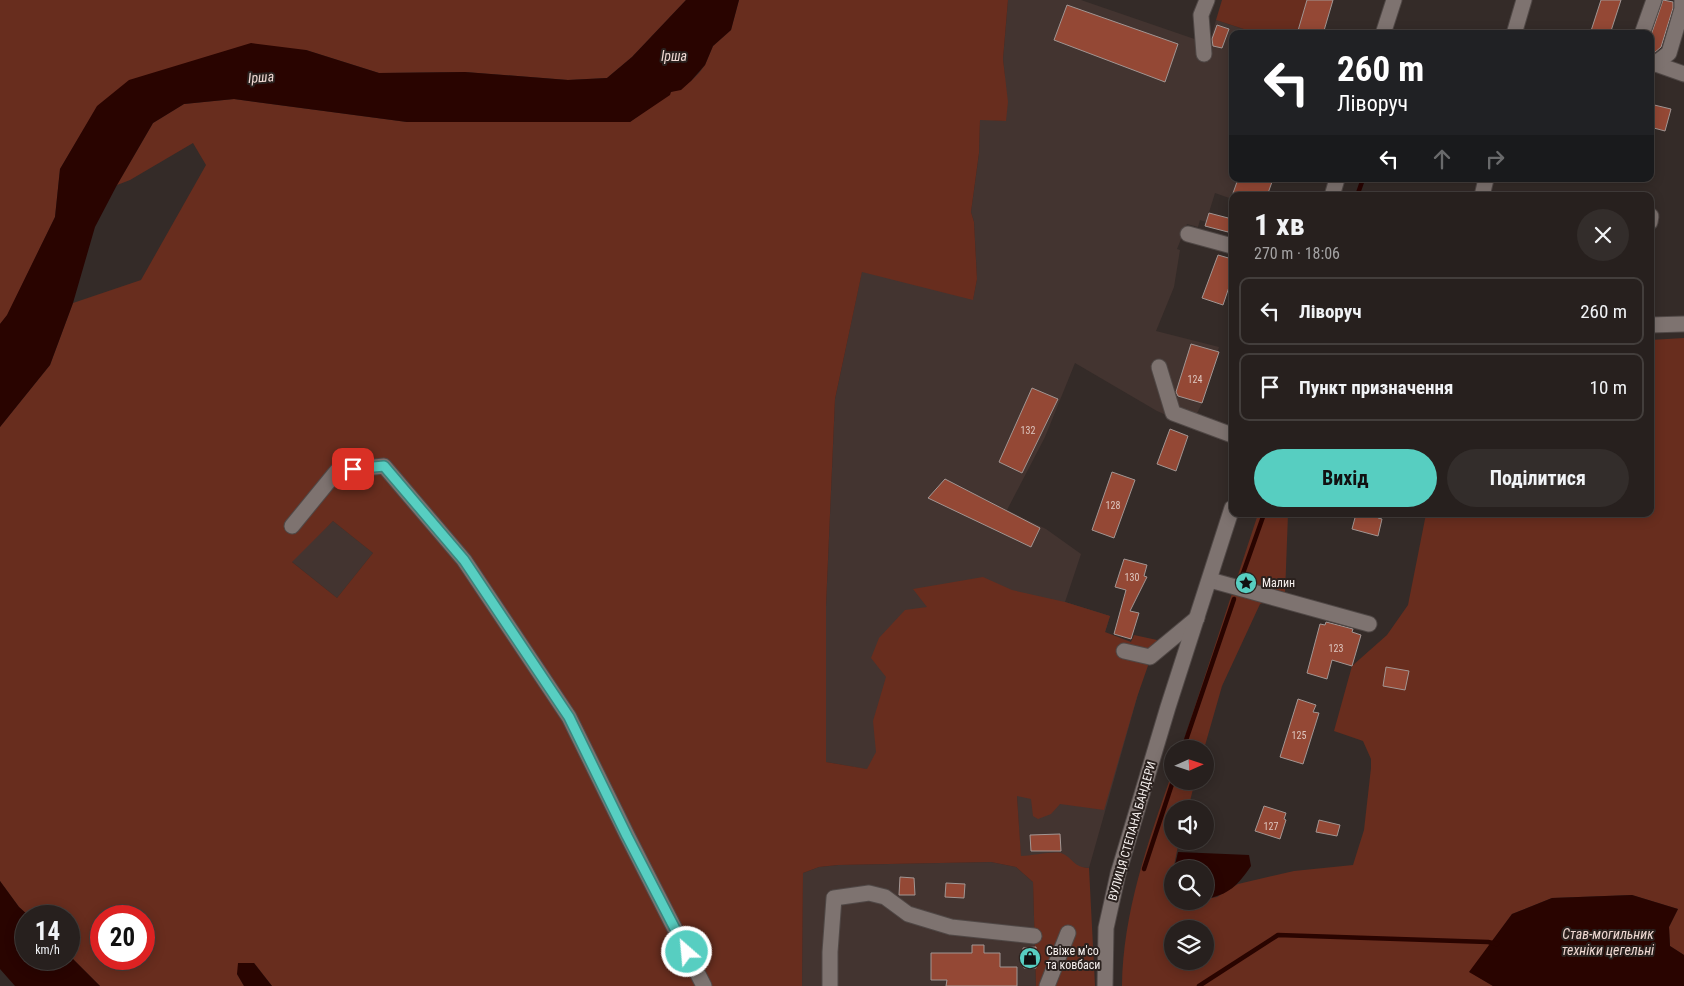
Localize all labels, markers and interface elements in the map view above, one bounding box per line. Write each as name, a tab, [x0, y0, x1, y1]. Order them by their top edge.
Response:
water label: Ірша	[661, 48, 687, 64]
text: 260 m	[1337, 49, 1424, 90]
icon: left	[1254, 50, 1319, 115]
water label: Ірша	[247, 68, 275, 86]
text: Ліворуч	[1337, 91, 1408, 116]
icon: left	[1375, 145, 1403, 173]
icon: ahead	[1428, 145, 1456, 173]
icon: right	[1481, 145, 1509, 173]
text: 1 хв	[1254, 207, 1305, 242]
button: close	[1577, 209, 1629, 261]
text: 270 m · 18:06	[1254, 244, 1340, 263]
icon: left	[1256, 297, 1284, 325]
text: Ліворуч	[1299, 300, 1361, 323]
text: 260 m	[1580, 300, 1627, 323]
icon: arrive	[1256, 373, 1284, 401]
house number: 124	[1188, 374, 1202, 385]
text: Пункт призначення	[1299, 376, 1453, 399]
text: 10 m	[1590, 376, 1627, 399]
house number: 132	[1021, 425, 1035, 436]
pin	[332, 448, 374, 490]
button: Вихід	[1254, 449, 1437, 507]
button: Поділитися	[1447, 449, 1629, 507]
icon: arrive	[339, 455, 367, 483]
house number: 128	[1106, 500, 1120, 511]
place icon: Малин	[1234, 571, 1258, 595]
house number: 130	[1125, 572, 1139, 583]
place label: Малин	[1262, 576, 1295, 590]
house number: 123	[1329, 643, 1343, 654]
house number: 125	[1292, 730, 1306, 741]
north arrow	[1164, 740, 1214, 790]
map controls	[1164, 740, 1214, 970]
street label: ВУЛИЦЯ СТЕПАНА БАНДЕРИ	[1105, 760, 1159, 902]
button: sound	[1164, 800, 1214, 850]
house number: 127	[1264, 821, 1278, 832]
button: search	[1164, 860, 1214, 910]
speed limit sign: 20	[90, 905, 155, 970]
text: 14	[35, 917, 60, 946]
button: layers	[1164, 920, 1214, 970]
position arrow	[660, 925, 712, 977]
water label: Став-могильник техніки цегельні	[1562, 926, 1655, 958]
text: km/h	[35, 943, 60, 957]
place label: Свіже м'со та ковбаси	[1046, 944, 1100, 972]
shop icon: Свіже м'со та ковбаси	[1018, 946, 1042, 970]

